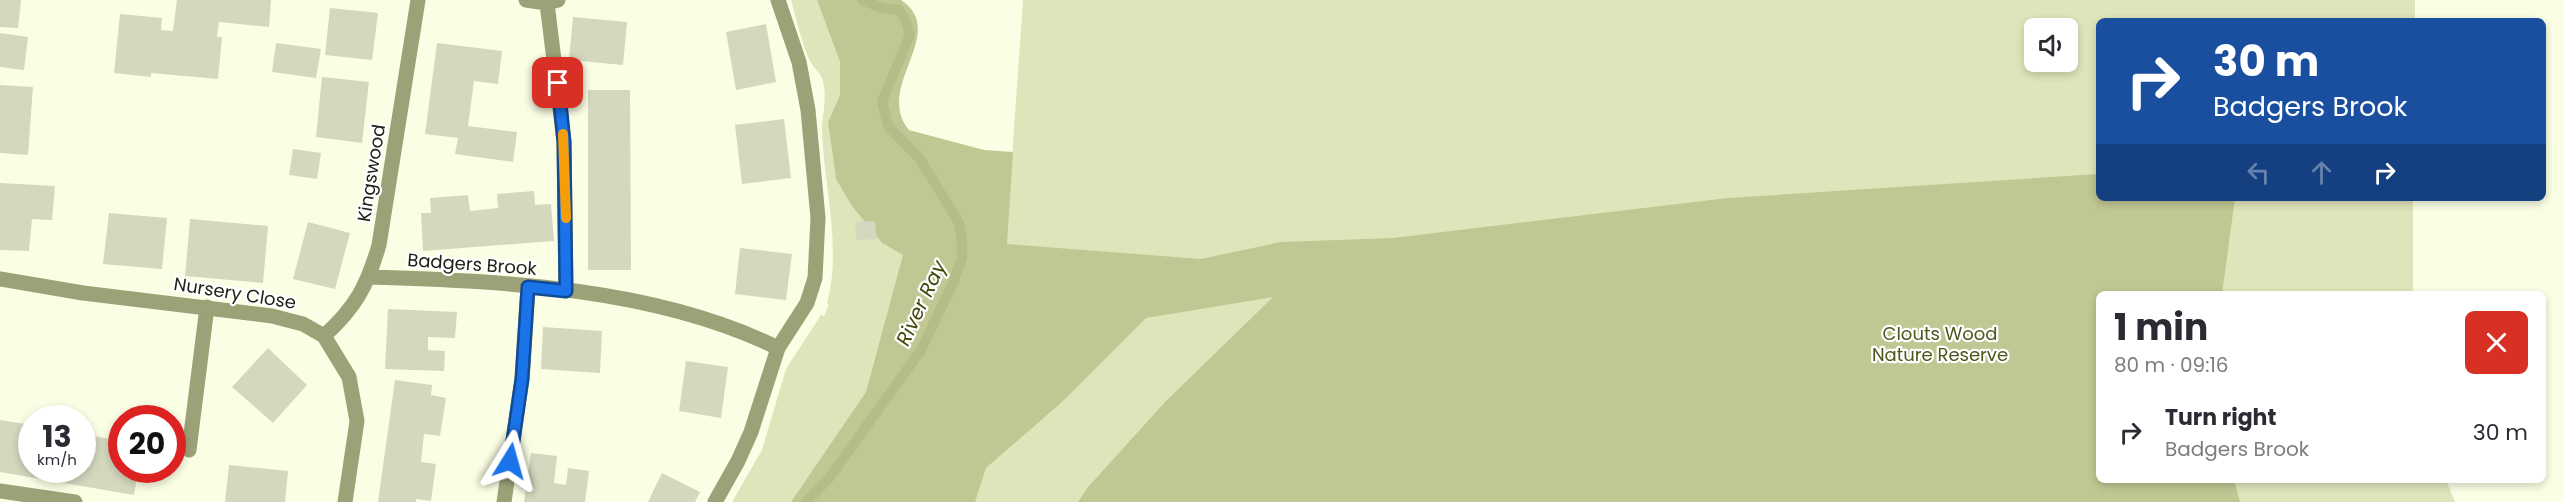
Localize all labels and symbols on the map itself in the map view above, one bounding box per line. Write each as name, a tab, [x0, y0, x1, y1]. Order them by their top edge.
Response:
pin	[532, 57, 583, 108]
street label: Kingswood	[351, 123, 391, 223]
street label: Badgers Brook	[406, 247, 538, 281]
water label: River Ray	[889, 255, 953, 350]
street label: Nursery Close	[172, 271, 298, 315]
park label: Clouts Wood Nature Reserve	[1872, 321, 2008, 367]
speed limit sign: 20	[108, 405, 186, 483]
position arrow	[478, 429, 542, 493]

